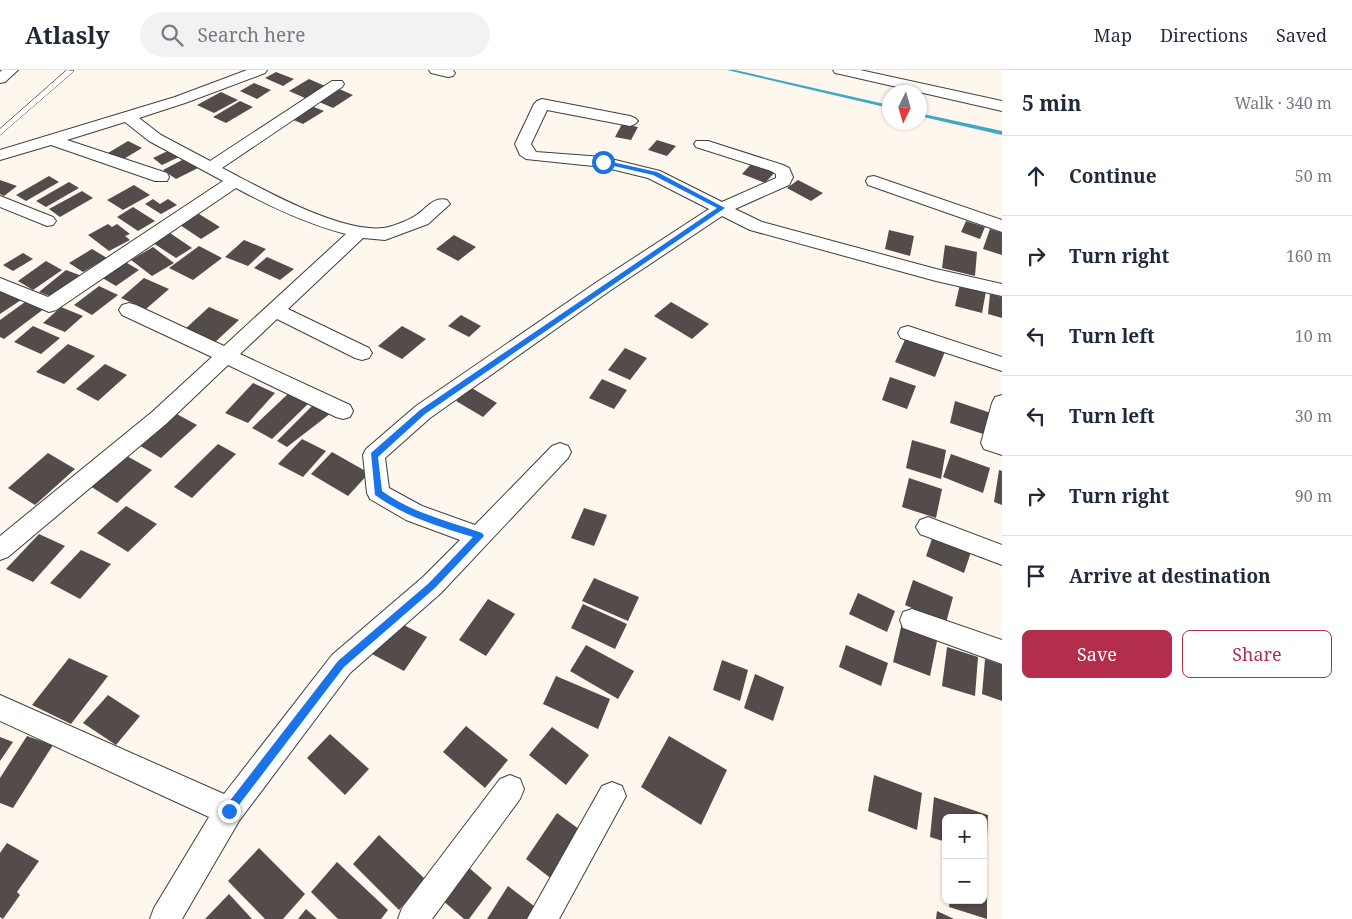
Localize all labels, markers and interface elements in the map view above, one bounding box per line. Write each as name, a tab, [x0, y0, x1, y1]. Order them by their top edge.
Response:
search box	[140, 12, 490, 57]
text: Atlasly	[25, 18, 110, 51]
icon: search	[158, 21, 186, 49]
text: Search here	[198, 22, 305, 48]
text: Map	[1094, 23, 1132, 47]
text: Directions	[1160, 23, 1248, 47]
text: Saved	[1276, 23, 1327, 47]
north arrow	[882, 85, 927, 130]
text: 5 min	[1022, 89, 1081, 117]
text: Walk · 340 m	[1235, 92, 1332, 114]
route start	[592, 151, 615, 174]
icon: ahead	[1022, 162, 1050, 190]
text: Continue	[1069, 163, 1157, 189]
text: 50 m	[1295, 165, 1332, 187]
icon: right	[1022, 242, 1050, 270]
text: Turn right	[1069, 243, 1169, 269]
text: 160 m	[1286, 245, 1332, 267]
icon: left	[1022, 322, 1050, 350]
text: Turn left	[1069, 323, 1155, 349]
text: 10 m	[1295, 325, 1332, 347]
icon: left	[1022, 402, 1050, 430]
text: Turn left	[1069, 403, 1155, 429]
text: 30 m	[1295, 405, 1332, 427]
icon: right	[1022, 482, 1050, 510]
text: Turn right	[1069, 483, 1169, 509]
text: 90 m	[1295, 485, 1332, 507]
icon: arrive	[1022, 562, 1050, 590]
text: Arrive at destination	[1069, 563, 1271, 589]
button: Save	[1022, 630, 1172, 678]
button: Share	[1182, 630, 1332, 678]
route end	[218, 800, 241, 823]
map controls	[942, 814, 987, 904]
button: +	[942, 814, 987, 859]
button: −	[942, 859, 987, 904]

